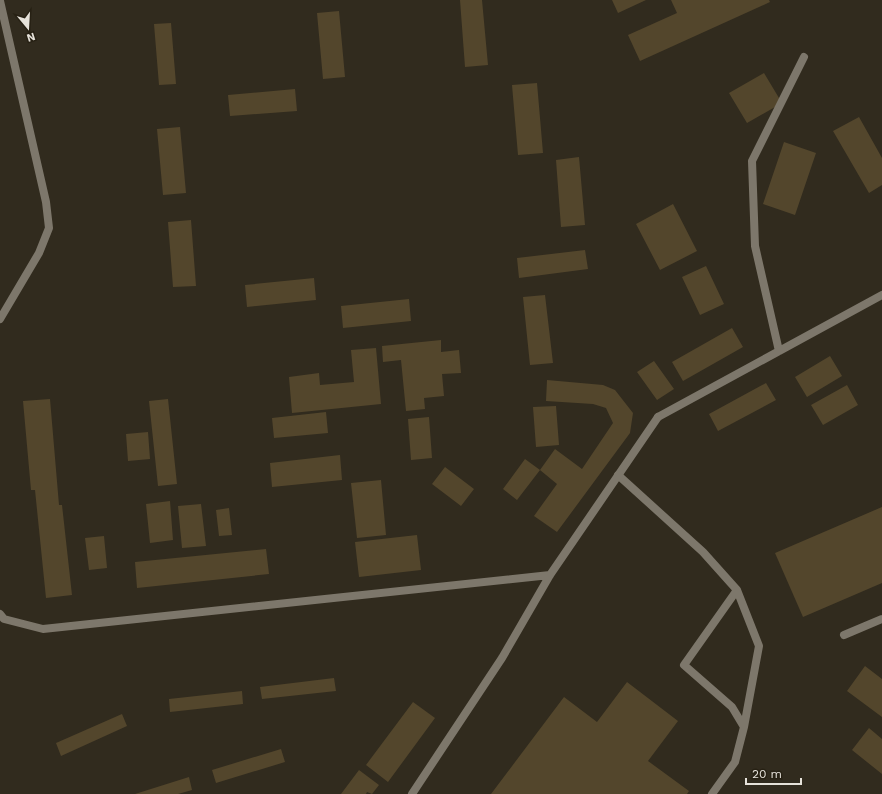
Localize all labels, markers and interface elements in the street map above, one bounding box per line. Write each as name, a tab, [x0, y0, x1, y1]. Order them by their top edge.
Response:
north arrow	[8, 8, 48, 48]
text: N	[25, 30, 37, 44]
scale bar	[746, 760, 801, 786]
text: 20 m	[752, 767, 782, 781]

